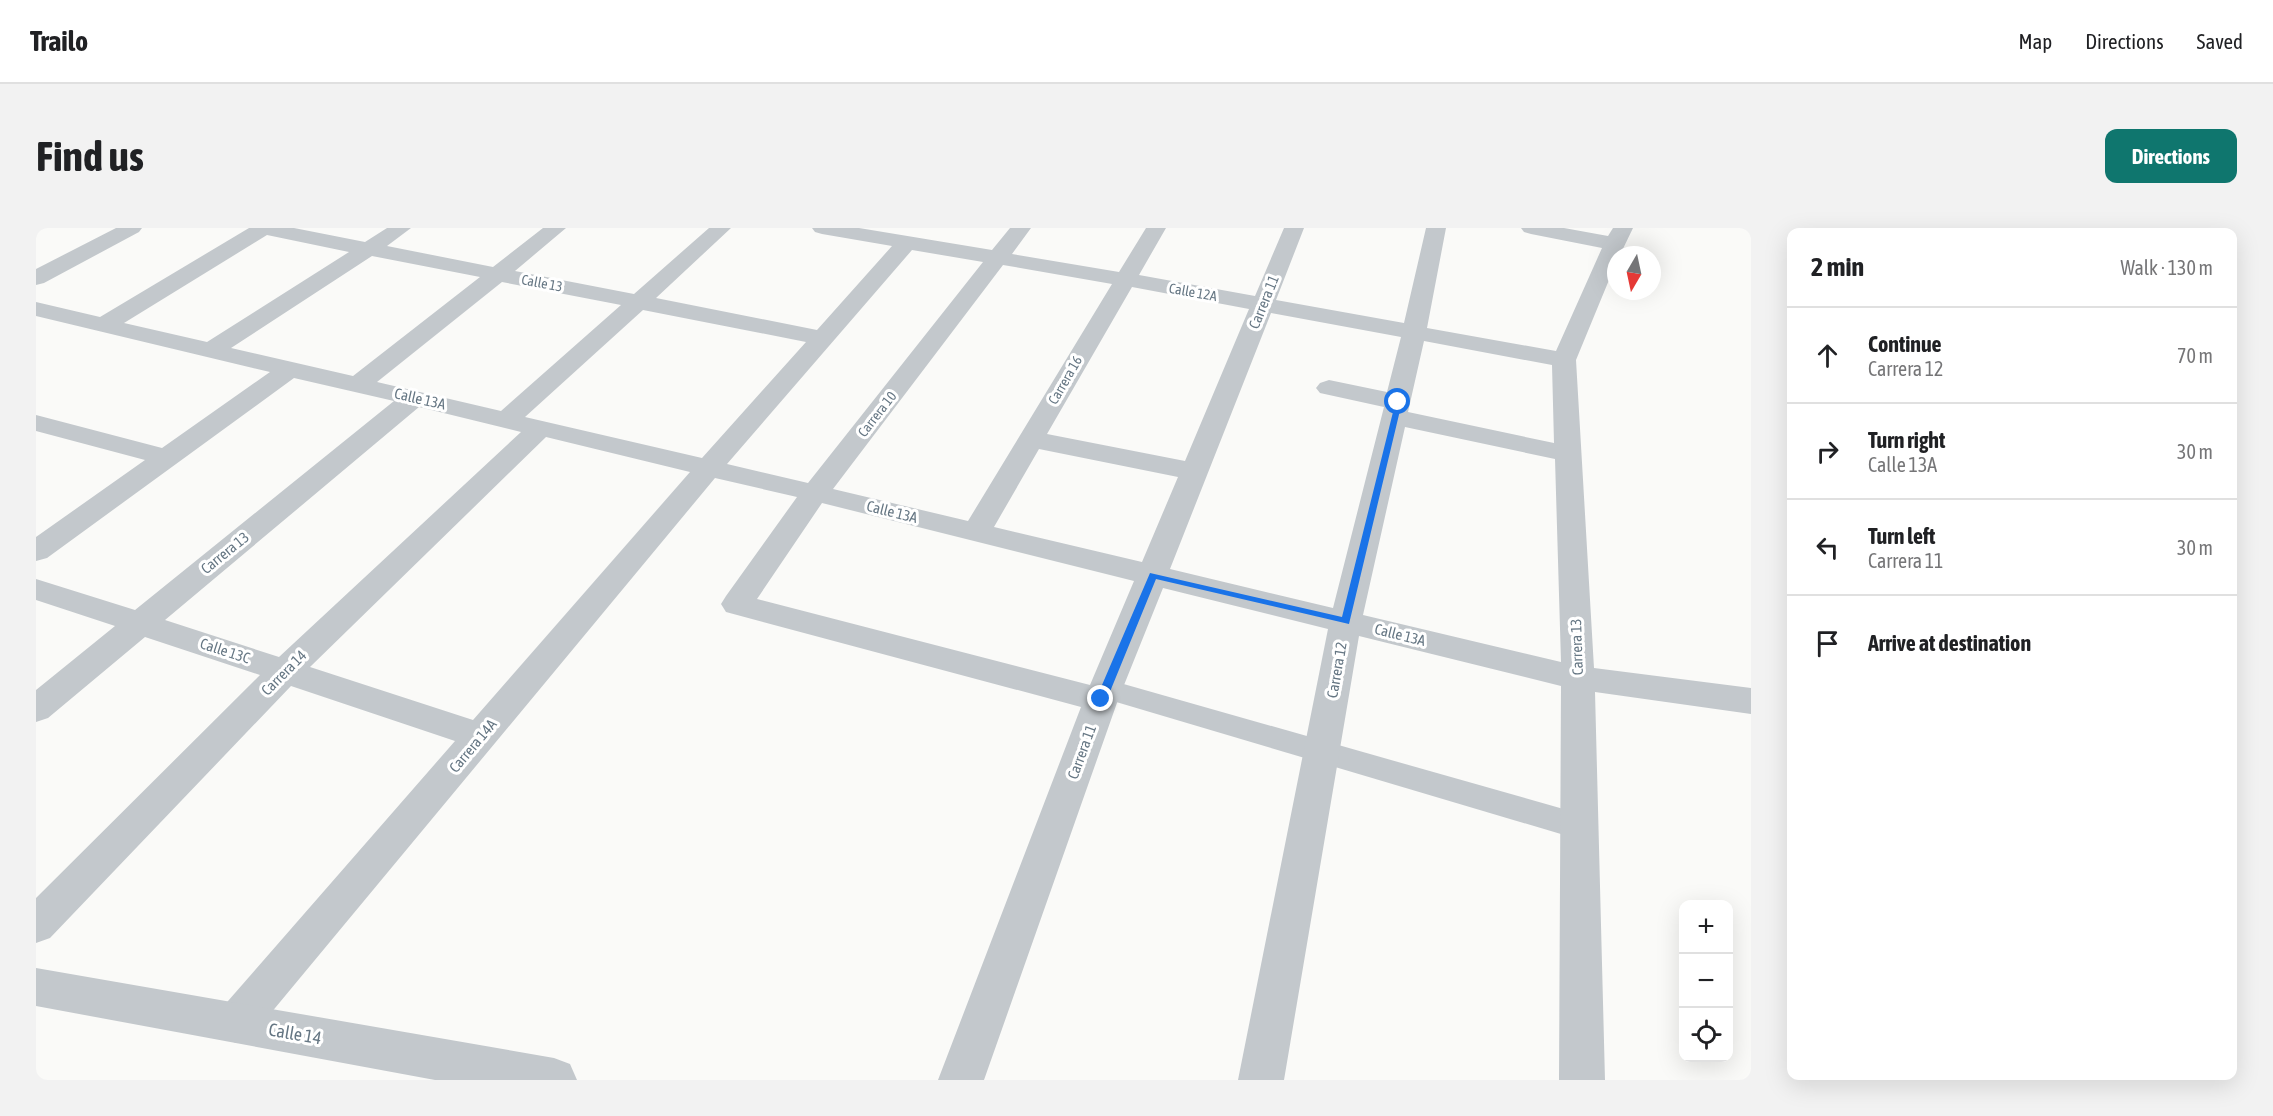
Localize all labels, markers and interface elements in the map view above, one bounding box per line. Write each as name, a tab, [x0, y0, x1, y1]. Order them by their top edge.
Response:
text: Trailo	[30, 25, 88, 57]
text: Map	[2018, 29, 2052, 53]
text: Directions	[2085, 29, 2164, 53]
text: Saved	[2197, 29, 2243, 53]
button: Directions	[2105, 129, 2237, 183]
text: Find us	[36, 132, 144, 180]
north arrow	[1607, 246, 1661, 300]
text: 2 min	[1811, 252, 1864, 282]
text: Walk · 130 m	[2121, 256, 2213, 279]
street label: Calle 13	[520, 271, 564, 295]
street label: Carrera 11	[1245, 272, 1282, 331]
street label: Calle 12A	[1168, 280, 1218, 304]
text: Continue	[1868, 331, 1942, 357]
icon: ahead	[1811, 339, 1844, 372]
text: 70 m	[2177, 344, 2213, 367]
street label: Carrera 16	[1045, 353, 1085, 407]
text: Carrera 12	[1868, 357, 1944, 380]
street label: Calle 13A	[393, 384, 448, 413]
street label: Carrera 10	[854, 388, 900, 440]
route start	[1384, 388, 1410, 414]
text: Turn right	[1868, 427, 1945, 453]
icon: right	[1811, 435, 1844, 468]
text: 30 m	[2177, 440, 2213, 463]
text: Calle 13A	[1868, 453, 1937, 476]
street label: Calle 13A	[865, 497, 920, 526]
text: Turn left	[1868, 523, 1935, 549]
street label: Carrera 13	[197, 528, 252, 577]
icon: left	[1811, 531, 1844, 564]
text: 30 m	[2177, 536, 2213, 559]
text: Carrera 11	[1868, 549, 1944, 572]
street label: Carrera 13	[1567, 618, 1586, 676]
street label: Calle 13A	[1373, 620, 1428, 649]
icon: arrive	[1811, 627, 1844, 660]
text: Arrive at destination	[1868, 630, 2031, 656]
street label: Calle 13C	[198, 635, 252, 667]
street label: Carrera 12	[1323, 641, 1350, 699]
street label: Carrera 14	[258, 647, 310, 699]
route end	[1087, 685, 1113, 711]
street label: Carrera 14A	[446, 715, 500, 776]
street label: Carrera 11	[1064, 722, 1099, 781]
map controls	[1679, 900, 1733, 1062]
button: +	[1679, 900, 1733, 954]
button: −	[1679, 954, 1733, 1008]
button: locate	[1679, 1008, 1733, 1062]
street label: Calle 14	[267, 1019, 323, 1048]

